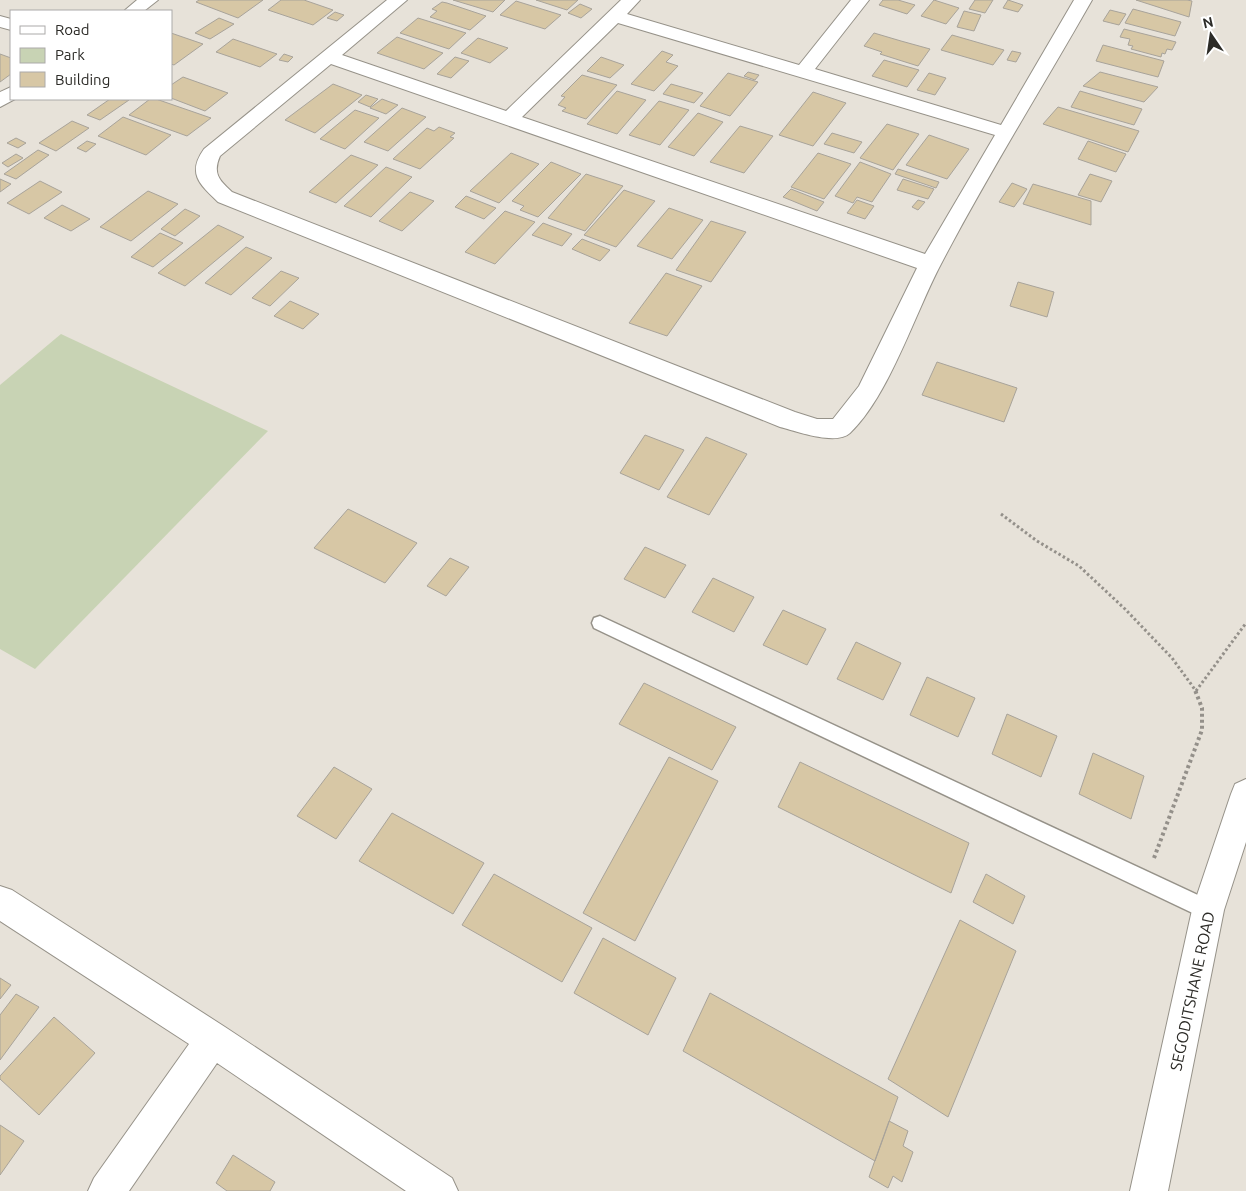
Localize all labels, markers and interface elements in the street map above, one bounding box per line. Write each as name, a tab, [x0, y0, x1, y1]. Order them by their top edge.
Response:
legend	[10, 10, 172, 100]
north arrow	[1186, 10, 1236, 60]
text: N	[1201, 13, 1215, 31]
text: Road	[55, 21, 90, 38]
text: Park	[55, 46, 85, 63]
text: Building	[55, 71, 110, 88]
street label: SEGODITSHANE ROAD	[1166, 910, 1218, 1072]

